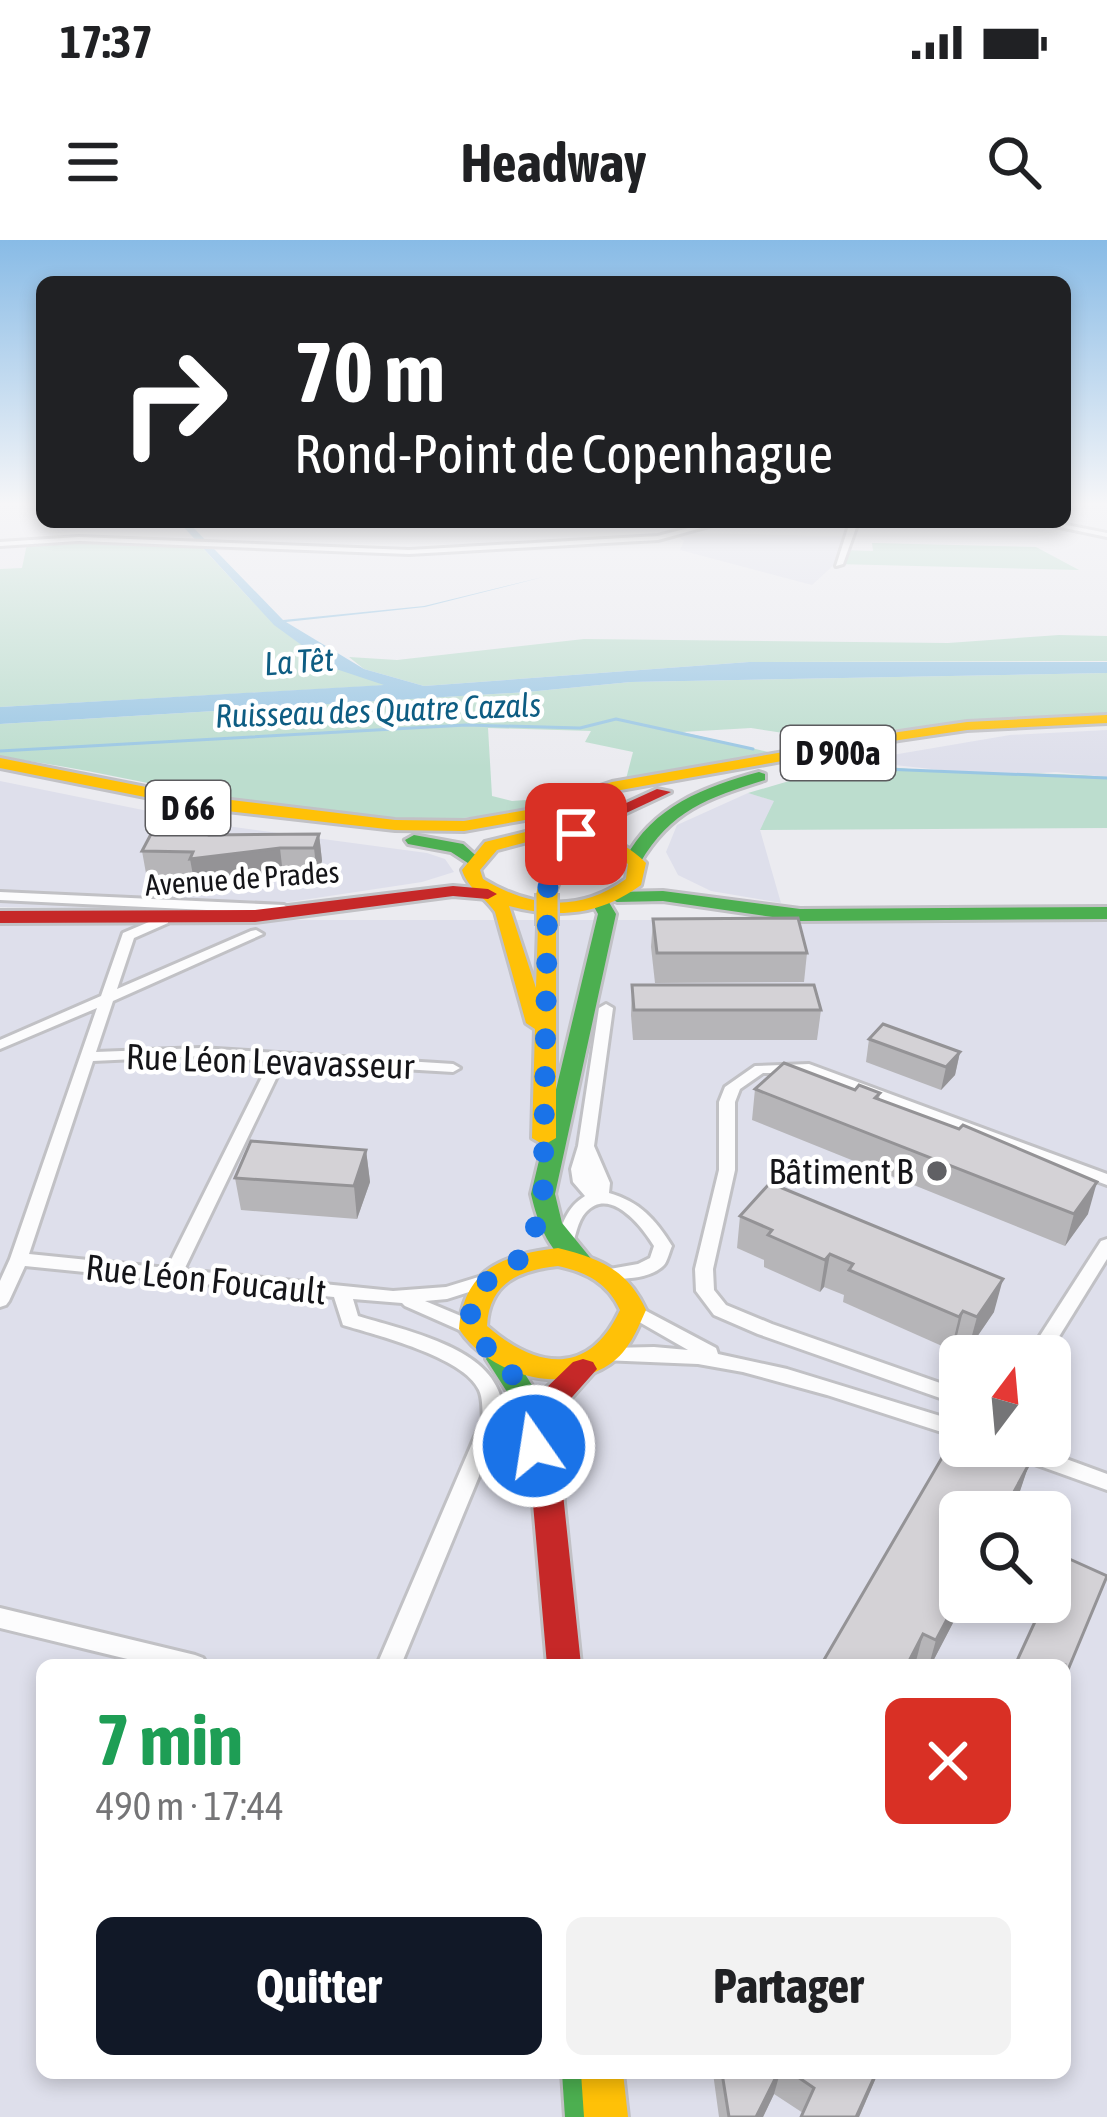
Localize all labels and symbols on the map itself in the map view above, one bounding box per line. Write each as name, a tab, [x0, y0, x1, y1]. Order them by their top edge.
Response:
water label: La Têt	[263, 640, 336, 682]
water label: Ruisseau des Quatre Cazals	[214, 685, 542, 735]
road number: D 900a	[781, 726, 895, 780]
road number: D 66	[146, 781, 230, 835]
pin	[525, 783, 627, 885]
street label: Avenue de Prades	[144, 854, 340, 902]
street label: Rue Léon Levavasseur	[125, 1035, 416, 1087]
place label: Bâtiment B	[768, 1150, 913, 1192]
marker: Bâtiment B	[924, 1158, 950, 1184]
street label: Rue Léon Foucault	[84, 1245, 328, 1313]
north arrow	[939, 1335, 1071, 1467]
position arrow	[471, 1383, 597, 1509]

